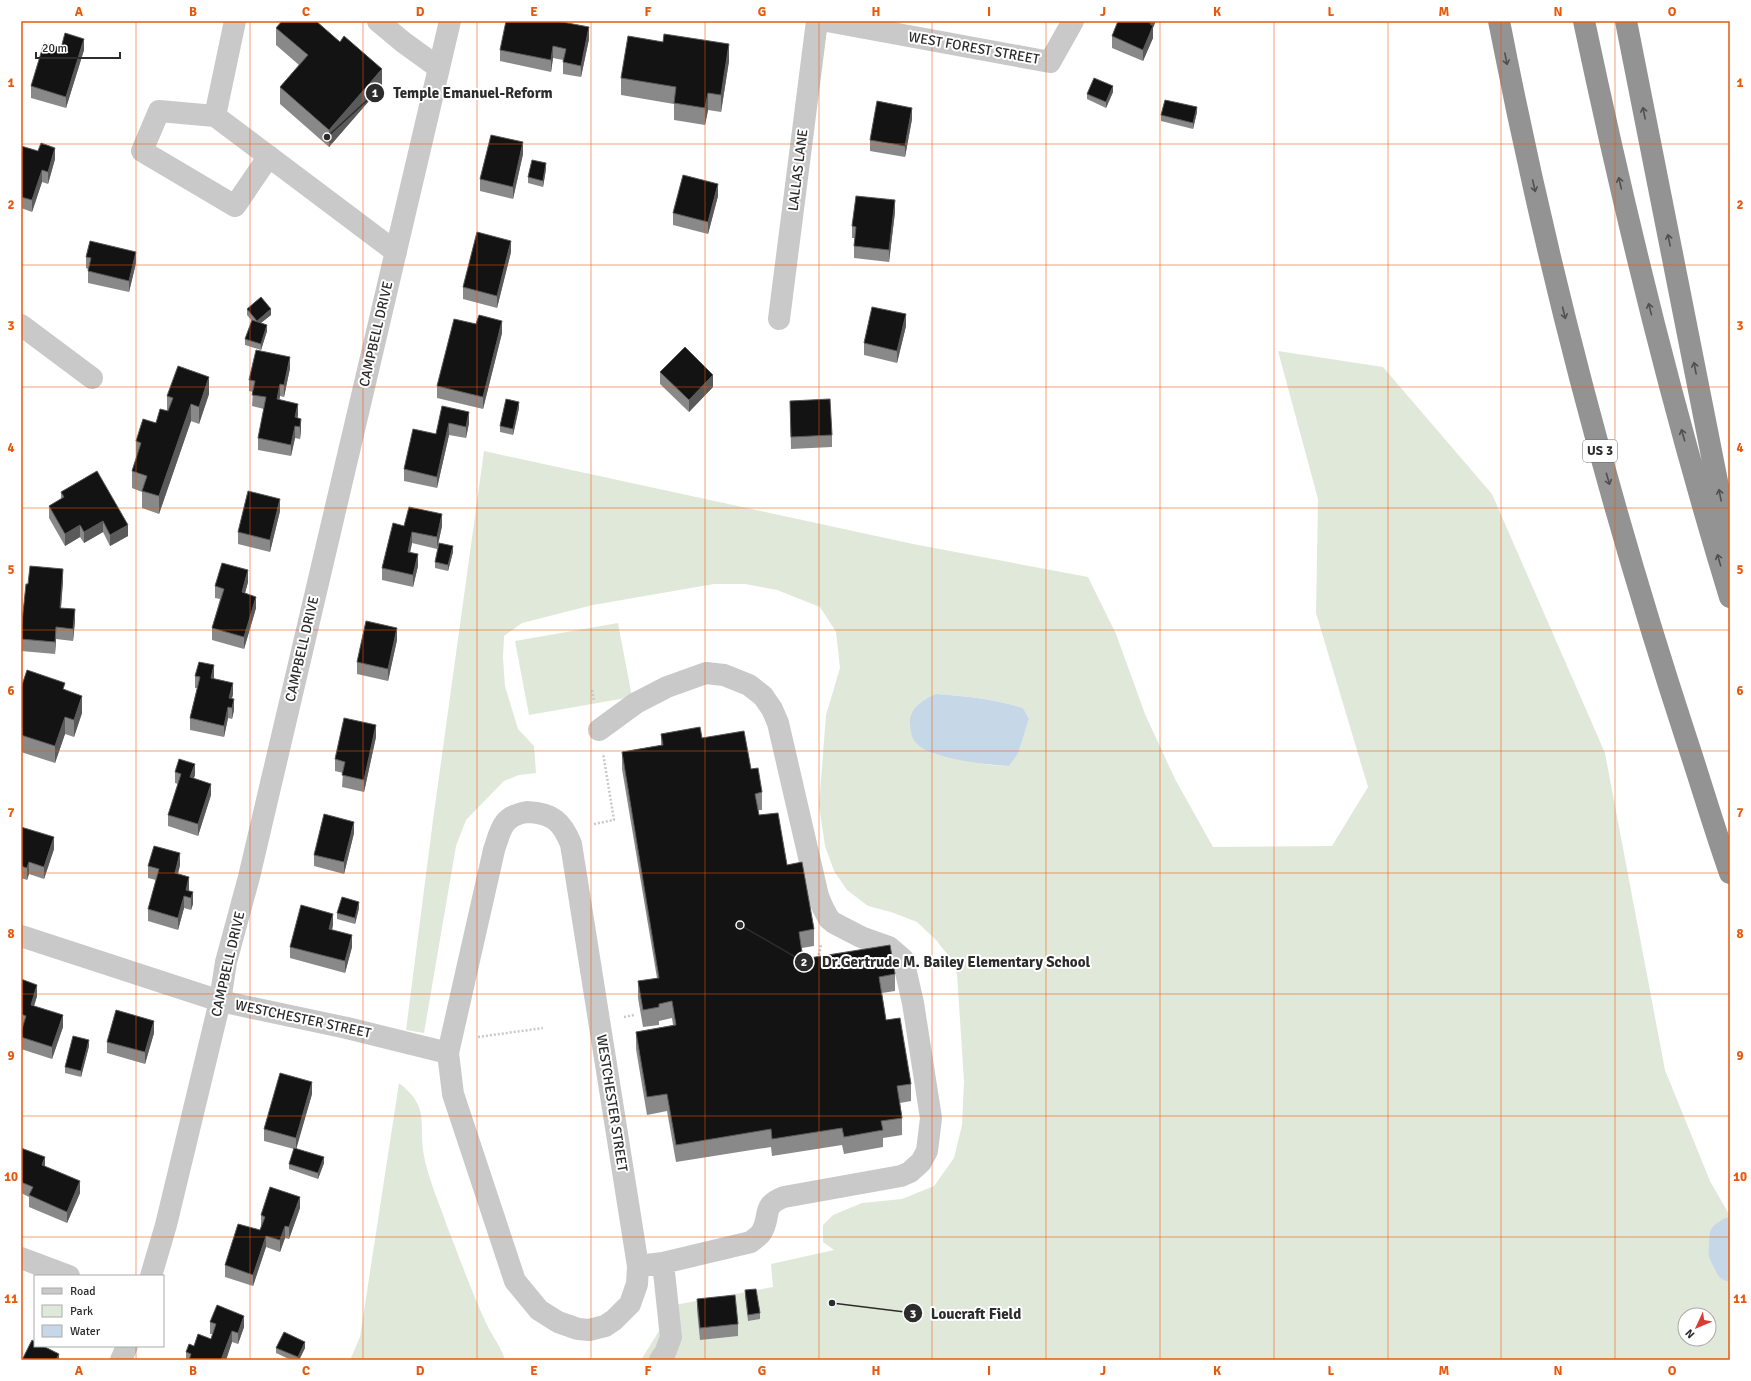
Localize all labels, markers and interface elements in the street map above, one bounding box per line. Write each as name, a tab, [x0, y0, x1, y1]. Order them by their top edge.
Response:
text: A	[75, 4, 84, 20]
text: B	[189, 4, 197, 20]
text: C	[302, 4, 310, 20]
text: D	[416, 4, 425, 20]
text: E	[530, 4, 538, 20]
text: F	[645, 4, 652, 20]
text: G	[758, 4, 766, 20]
text: H	[872, 4, 880, 20]
text: I	[987, 4, 991, 20]
text: J	[1100, 4, 1106, 20]
text: K	[1213, 4, 1221, 20]
text: L	[1328, 4, 1335, 20]
text: M	[1439, 4, 1450, 20]
text: N	[1553, 4, 1563, 20]
text: O	[1668, 4, 1677, 20]
street label: WEST FOREST STREET	[907, 28, 1041, 68]
scale bar	[36, 34, 120, 60]
text: 20 m	[42, 41, 67, 56]
one-way arrow	[1502, 52, 1510, 65]
text: 1	[7, 75, 15, 91]
text: 1	[1736, 75, 1744, 91]
callout: Temple Emanuel-Reform	[365, 80, 560, 107]
text: Temple Emanuel-Reform	[393, 84, 553, 102]
text: 1	[372, 86, 379, 101]
one-way arrow	[1640, 107, 1648, 120]
street label: LALLAS LANE	[785, 128, 811, 212]
one-way arrow	[1615, 177, 1623, 190]
one-way arrow	[1530, 180, 1538, 193]
text: 2	[7, 197, 15, 213]
text: 2	[1736, 197, 1744, 213]
one-way arrow	[1665, 234, 1673, 247]
street label: CAMPBELL DRIVE	[356, 280, 396, 388]
one-way arrow	[1646, 303, 1653, 316]
one-way arrow	[1560, 306, 1568, 319]
text: 3	[7, 318, 15, 334]
text: 3	[1736, 318, 1744, 334]
one-way arrow	[1690, 362, 1698, 375]
one-way arrow	[1679, 429, 1686, 442]
text: 4	[7, 440, 15, 456]
road number: US 3	[1583, 440, 1617, 462]
text: 4	[1736, 440, 1744, 456]
one-way arrow	[1605, 472, 1612, 485]
one-way arrow	[1715, 489, 1723, 502]
one-way arrow	[1715, 554, 1722, 567]
text: 5	[7, 562, 15, 578]
text: 5	[1736, 562, 1744, 578]
street label: CAMPBELL DRIVE	[282, 595, 322, 703]
text: 6	[7, 683, 15, 699]
text: 6	[1736, 683, 1744, 699]
text: 7	[7, 805, 15, 821]
text: 7	[1736, 805, 1744, 821]
street label: CAMPBELL DRIVE	[208, 910, 248, 1018]
text: 8	[7, 926, 15, 942]
text: 8	[1736, 926, 1744, 942]
callout: Dr.Gertrude M. Bailey Elementary School	[794, 948, 1098, 975]
text: Dr.Gertrude M. Bailey Elementary School	[822, 953, 1090, 971]
text: 2	[801, 955, 807, 970]
street label: WESTCHESTER STREET	[233, 996, 373, 1042]
street label: WESTCHESTER STREET	[593, 1033, 631, 1173]
text: 9	[7, 1048, 15, 1064]
text: 9	[1736, 1048, 1744, 1064]
text: 10	[4, 1169, 18, 1185]
text: 10	[1733, 1169, 1747, 1185]
legend	[34, 1275, 164, 1347]
text: Road	[70, 1284, 96, 1299]
text: 11	[4, 1291, 18, 1307]
text: 11	[1733, 1291, 1747, 1307]
callout: Loucraft Field	[903, 1300, 1029, 1327]
text: Park	[70, 1304, 93, 1319]
text: Loucraft Field	[931, 1305, 1021, 1323]
text: 3	[910, 1307, 916, 1322]
north arrow	[1677, 1307, 1717, 1347]
text: Water	[70, 1324, 101, 1339]
text: N	[1683, 1326, 1698, 1341]
text: A	[75, 1363, 84, 1379]
text: B	[189, 1363, 197, 1379]
text: C	[302, 1363, 310, 1379]
text: D	[416, 1363, 425, 1379]
text: E	[530, 1363, 538, 1379]
text: F	[645, 1363, 652, 1379]
text: G	[758, 1363, 766, 1379]
text: H	[872, 1363, 880, 1379]
text: I	[987, 1363, 991, 1379]
text: J	[1100, 1363, 1106, 1379]
text: K	[1213, 1363, 1221, 1379]
text: L	[1328, 1363, 1335, 1379]
text: M	[1439, 1363, 1450, 1379]
text: N	[1553, 1363, 1563, 1379]
text: O	[1668, 1363, 1677, 1379]

